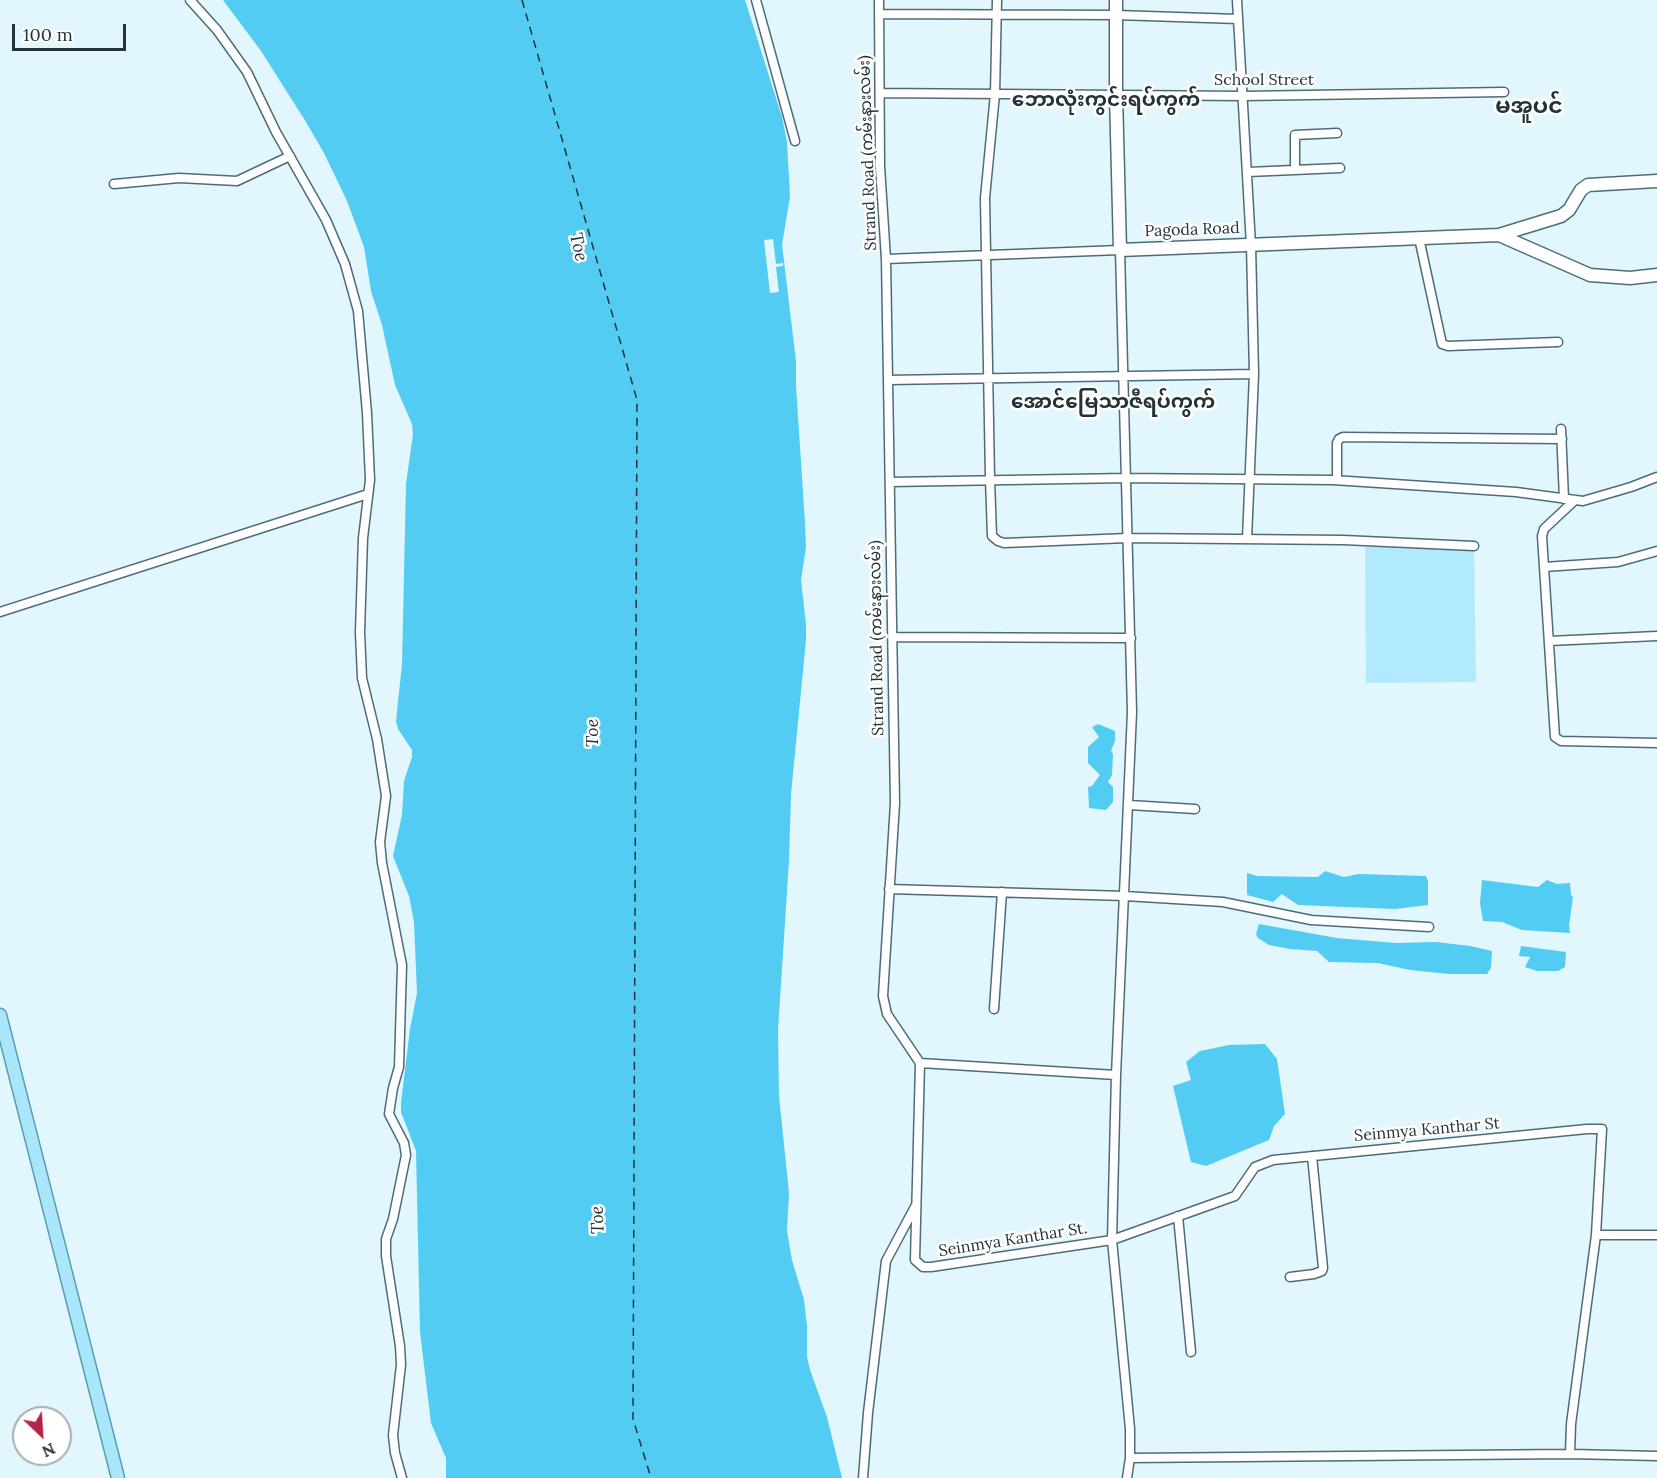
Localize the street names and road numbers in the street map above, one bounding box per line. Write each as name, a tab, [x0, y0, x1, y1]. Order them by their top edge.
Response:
street label: Strand Road (ကမ်းနားလမ်း)	[855, 55, 881, 251]
street label: School Street	[1214, 70, 1314, 90]
street label: Pagoda Road	[1144, 219, 1240, 241]
street label: Strand Road (ကမ်းနားလမ်း)	[866, 540, 888, 736]
street label: Seinmya Kanthar St	[1353, 1114, 1501, 1146]
street label: Seinmya Kanthar St.	[937, 1219, 1089, 1261]

